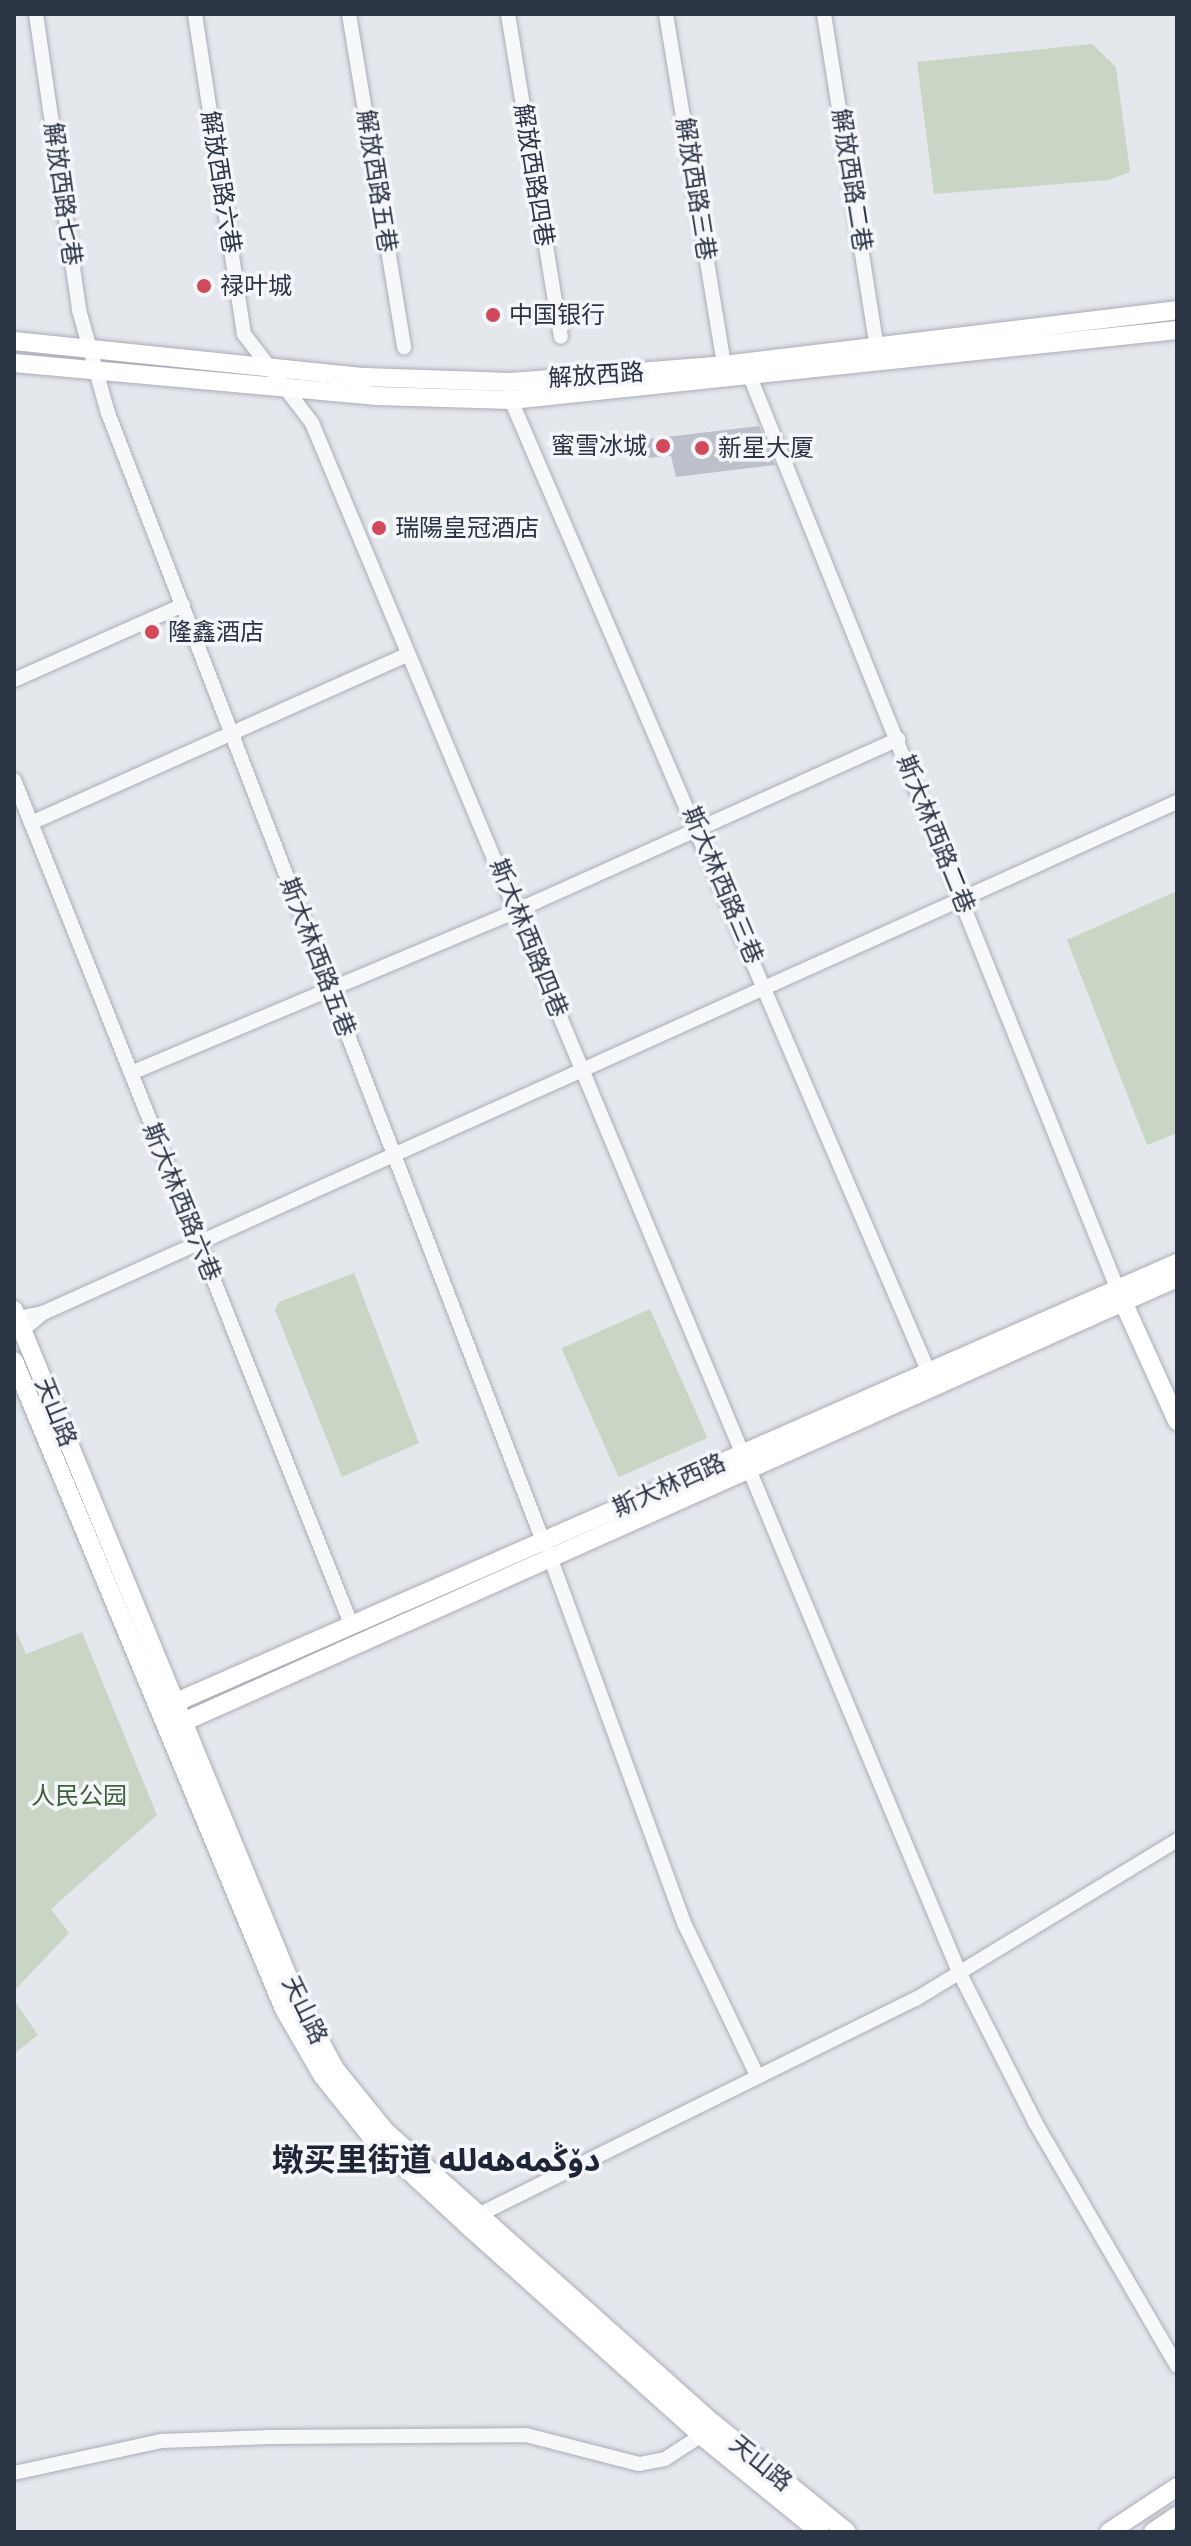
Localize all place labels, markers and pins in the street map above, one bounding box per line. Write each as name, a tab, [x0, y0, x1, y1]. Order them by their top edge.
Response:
place label: 禄叶城	[220, 272, 292, 300]
marker: 禄叶城	[195, 277, 213, 295]
place label: 中国银行	[509, 301, 605, 329]
marker: 中国银行	[484, 306, 502, 324]
place label: 蜜雪冰城	[551, 432, 647, 460]
place label: 新星大厦	[718, 434, 814, 462]
marker: 蜜雪冰城	[654, 437, 672, 455]
marker: 新星大厦	[693, 439, 711, 457]
place label: 瑞陽皇冠酒店	[395, 514, 539, 542]
marker: 瑞陽皇冠酒店	[370, 519, 388, 537]
place label: 隆鑫酒店	[168, 618, 264, 646]
marker: 隆鑫酒店	[143, 623, 161, 641]

